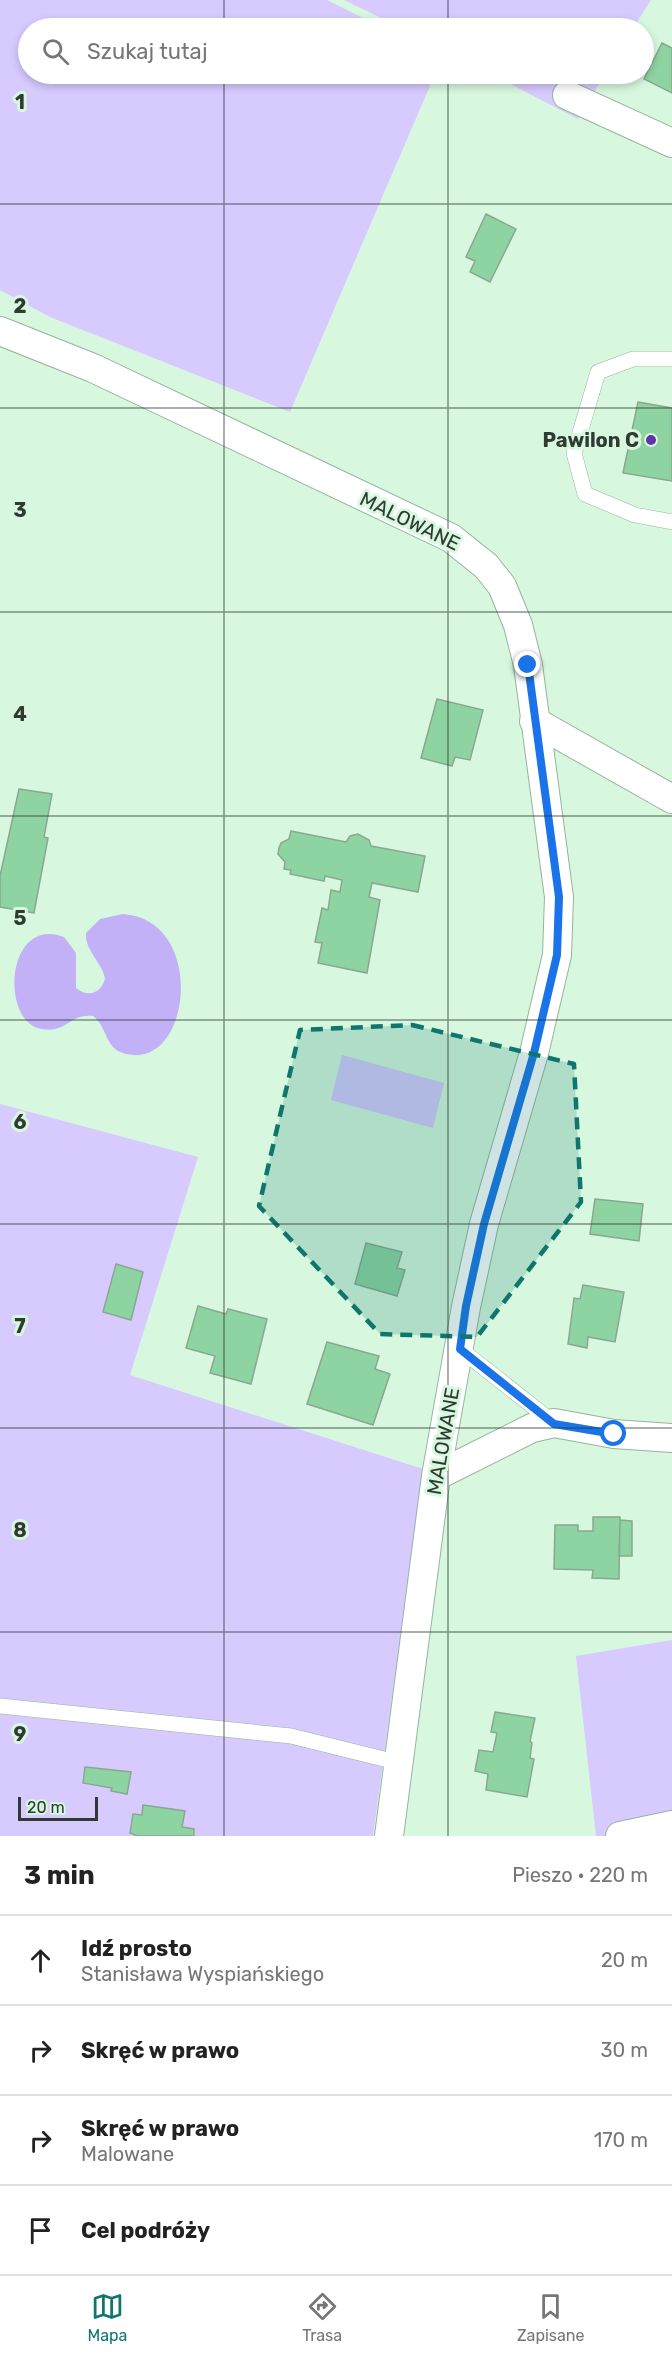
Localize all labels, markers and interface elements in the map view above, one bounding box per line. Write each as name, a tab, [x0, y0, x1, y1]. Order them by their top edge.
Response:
search box	[18, 18, 654, 84]
icon: search	[39, 35, 72, 68]
text: Szukaj tutaj	[87, 38, 208, 65]
text: 1	[15, 90, 25, 114]
text: 2	[14, 294, 27, 318]
place label: Pawilon C	[542, 428, 639, 452]
marker: Pawilon C	[644, 433, 658, 447]
street label: MALOWANE	[356, 486, 464, 556]
text: 3	[13, 498, 27, 522]
route end	[514, 651, 540, 677]
text: 4	[13, 702, 27, 726]
text: 5	[14, 906, 27, 930]
text: 6	[13, 1110, 27, 1134]
text: 7	[14, 1314, 26, 1338]
street label: MALOWANE	[422, 1385, 464, 1497]
route start	[600, 1420, 626, 1446]
text: 8	[13, 1518, 27, 1542]
text: 9	[14, 1722, 27, 1746]
scale bar	[18, 1794, 98, 1822]
text: 20 m	[27, 1798, 65, 1817]
text: 3 min	[24, 1860, 95, 1891]
text: Pieszo · 220 m	[512, 1863, 648, 1887]
text: Idź prosto	[81, 1935, 192, 1962]
icon: ahead	[24, 1944, 57, 1977]
text: 20 m	[601, 1948, 648, 1972]
text: Stanisława Wyspiańskiego	[81, 1962, 324, 1986]
icon: right	[24, 2034, 57, 2067]
text: Skręć w prawo	[81, 2037, 239, 2064]
text: 30 m	[601, 2038, 648, 2062]
text: Skręć w prawo	[81, 2115, 239, 2142]
icon: right	[24, 2124, 57, 2157]
text: 170 m	[594, 2128, 648, 2152]
text: Malowane	[81, 2142, 174, 2166]
icon: arrive	[24, 2214, 57, 2247]
text: Cel podróży	[81, 2217, 210, 2244]
tab: Mapa	[87, 2290, 127, 2345]
tab: Trasa	[302, 2290, 342, 2345]
tab: Zapisane	[517, 2290, 585, 2345]

